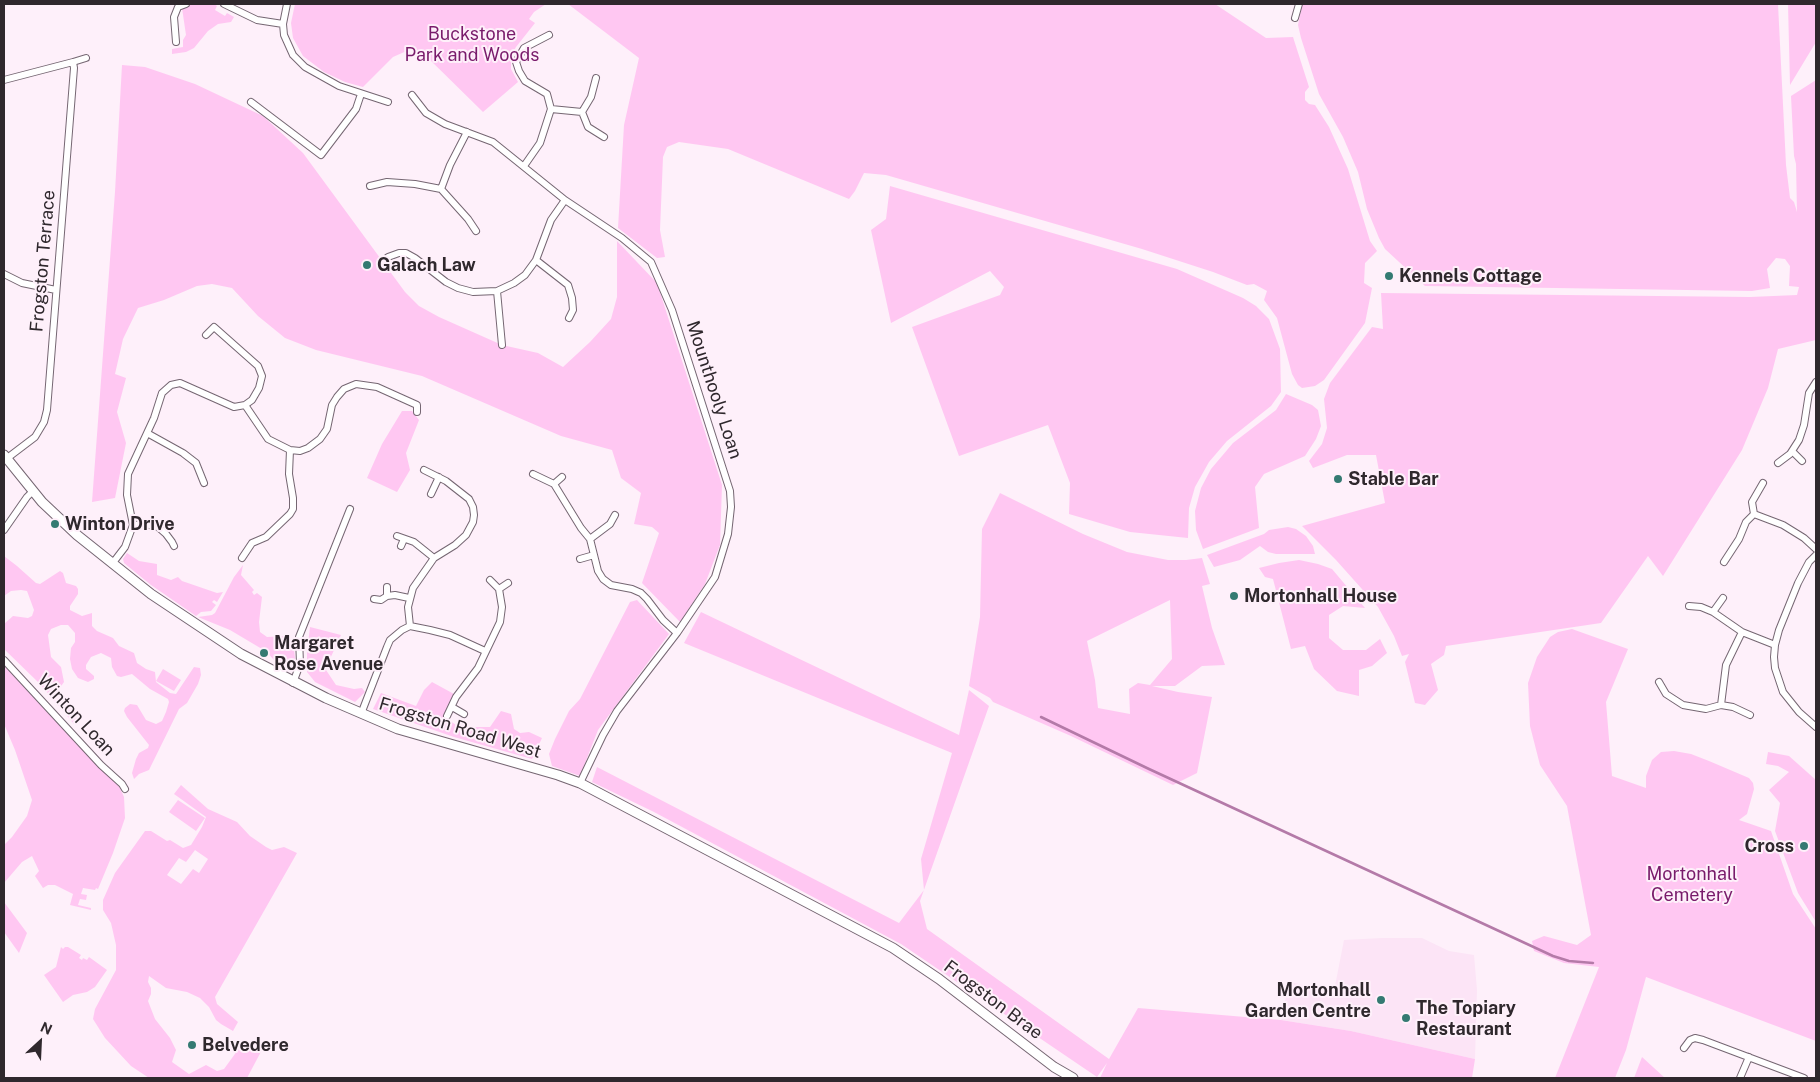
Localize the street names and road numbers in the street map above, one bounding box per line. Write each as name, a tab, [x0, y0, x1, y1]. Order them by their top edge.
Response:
street label: Frogston Terrace	[26, 189, 60, 333]
street label: Mounthooly Loan	[682, 318, 746, 462]
street label: Winton Loan	[33, 670, 119, 760]
street label: Frogston Road West	[376, 693, 544, 763]
street label: Frogston Brae	[939, 956, 1047, 1044]

